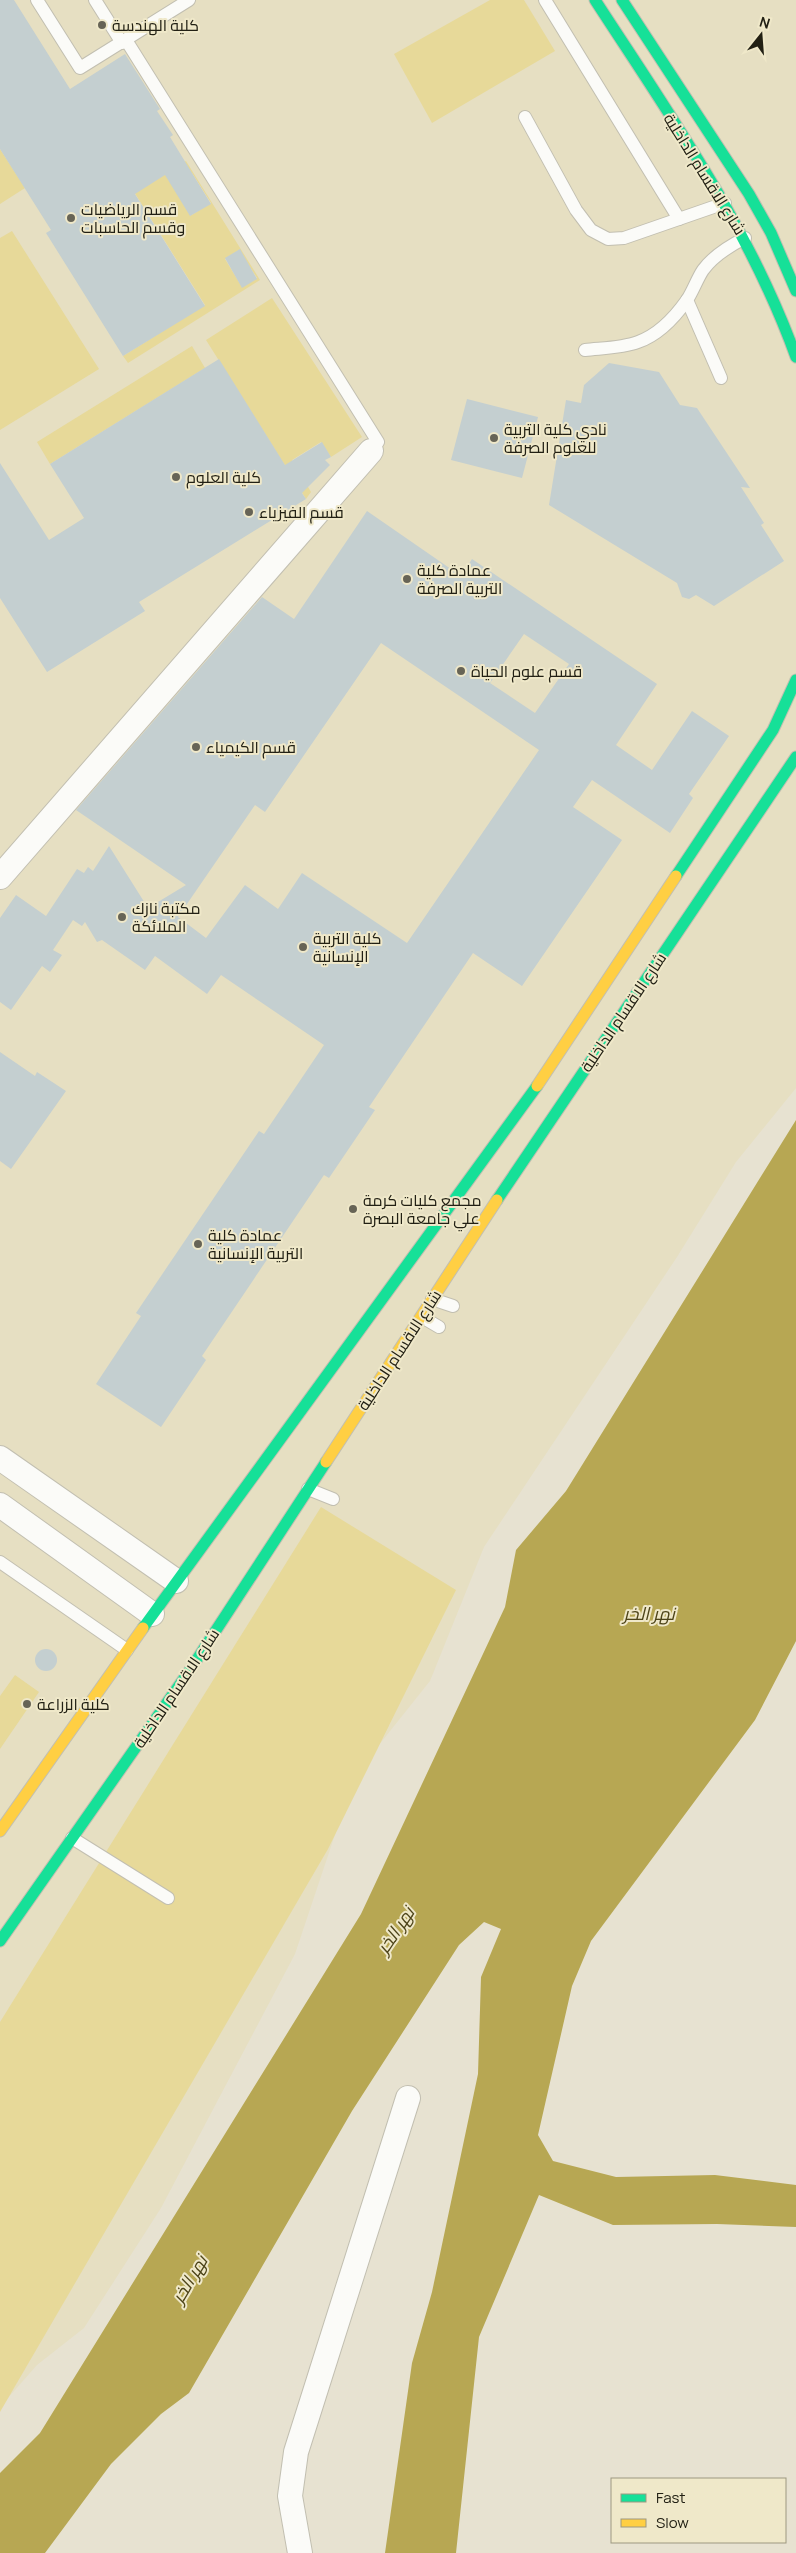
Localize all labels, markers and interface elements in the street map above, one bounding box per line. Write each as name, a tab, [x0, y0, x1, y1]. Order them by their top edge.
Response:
north arrow	[736, 10, 786, 60]
text: N	[757, 12, 773, 33]
place label: كلية الهندسة	[112, 14, 199, 36]
marker: كلية الهندسة	[96, 19, 108, 31]
street label: شارع الاقسام الداخلية	[658, 109, 751, 240]
place label: قسم الرياضيات وقسم الحاسبات	[81, 198, 185, 239]
marker: قسم الرياضيات وقسم الحاسبات	[65, 212, 77, 224]
place label: نادي كلية التربية للعلوم الصرفة	[504, 418, 607, 459]
marker: نادي كلية التربية للعلوم الصرفة	[488, 432, 500, 444]
place label: كلية العلوم	[186, 466, 261, 489]
marker: كلية العلوم	[170, 471, 182, 483]
place label: قسم الفيزياء	[259, 501, 344, 524]
marker: قسم الفيزياء	[243, 506, 255, 518]
place label: عمادة كلية التربية الصرفة	[417, 559, 502, 599]
marker: عمادة كلية التربية الصرفة	[401, 573, 413, 585]
place label: قسم علوم الحياة	[471, 660, 582, 683]
marker: قسم علوم الحياة	[455, 665, 467, 677]
place label: قسم الكيمياء	[206, 736, 296, 759]
marker: قسم الكيمياء	[190, 741, 202, 753]
place label: مكتبة نازك الملائكة	[132, 897, 200, 937]
marker: مكتبة نازك الملائكة	[116, 911, 128, 923]
place label: كلية التربية الإنسانية	[313, 927, 382, 967]
marker: كلية التربية الإنسانية	[297, 941, 309, 953]
street label: شارع الاقسام الداخلية	[575, 948, 672, 1077]
place label: مجمع كليات كرمة علي جامعة البصرة	[363, 1189, 482, 1232]
marker: مجمع كليات كرمة علي جامعة البصرة	[347, 1203, 359, 1215]
place label: عمادة كلية التربية الإنسانية	[208, 1224, 303, 1264]
marker: عمادة كلية التربية الإنسانية	[192, 1238, 204, 1250]
street label: شارع الاقسام الداخلية	[352, 1285, 447, 1415]
water label: نهر الخر	[621, 1601, 677, 1625]
street label: شارع الاقسام الداخلية	[128, 1624, 225, 1753]
place label: كلية الزراعة	[37, 1693, 110, 1715]
marker: كلية الزراعة	[21, 1698, 33, 1710]
water label: نهر الخر	[369, 1900, 421, 1960]
water label: نهر الخر	[164, 2249, 214, 2309]
legend	[611, 2478, 786, 2543]
text: Fast	[656, 2487, 685, 2508]
text: Slow	[656, 2512, 689, 2533]

